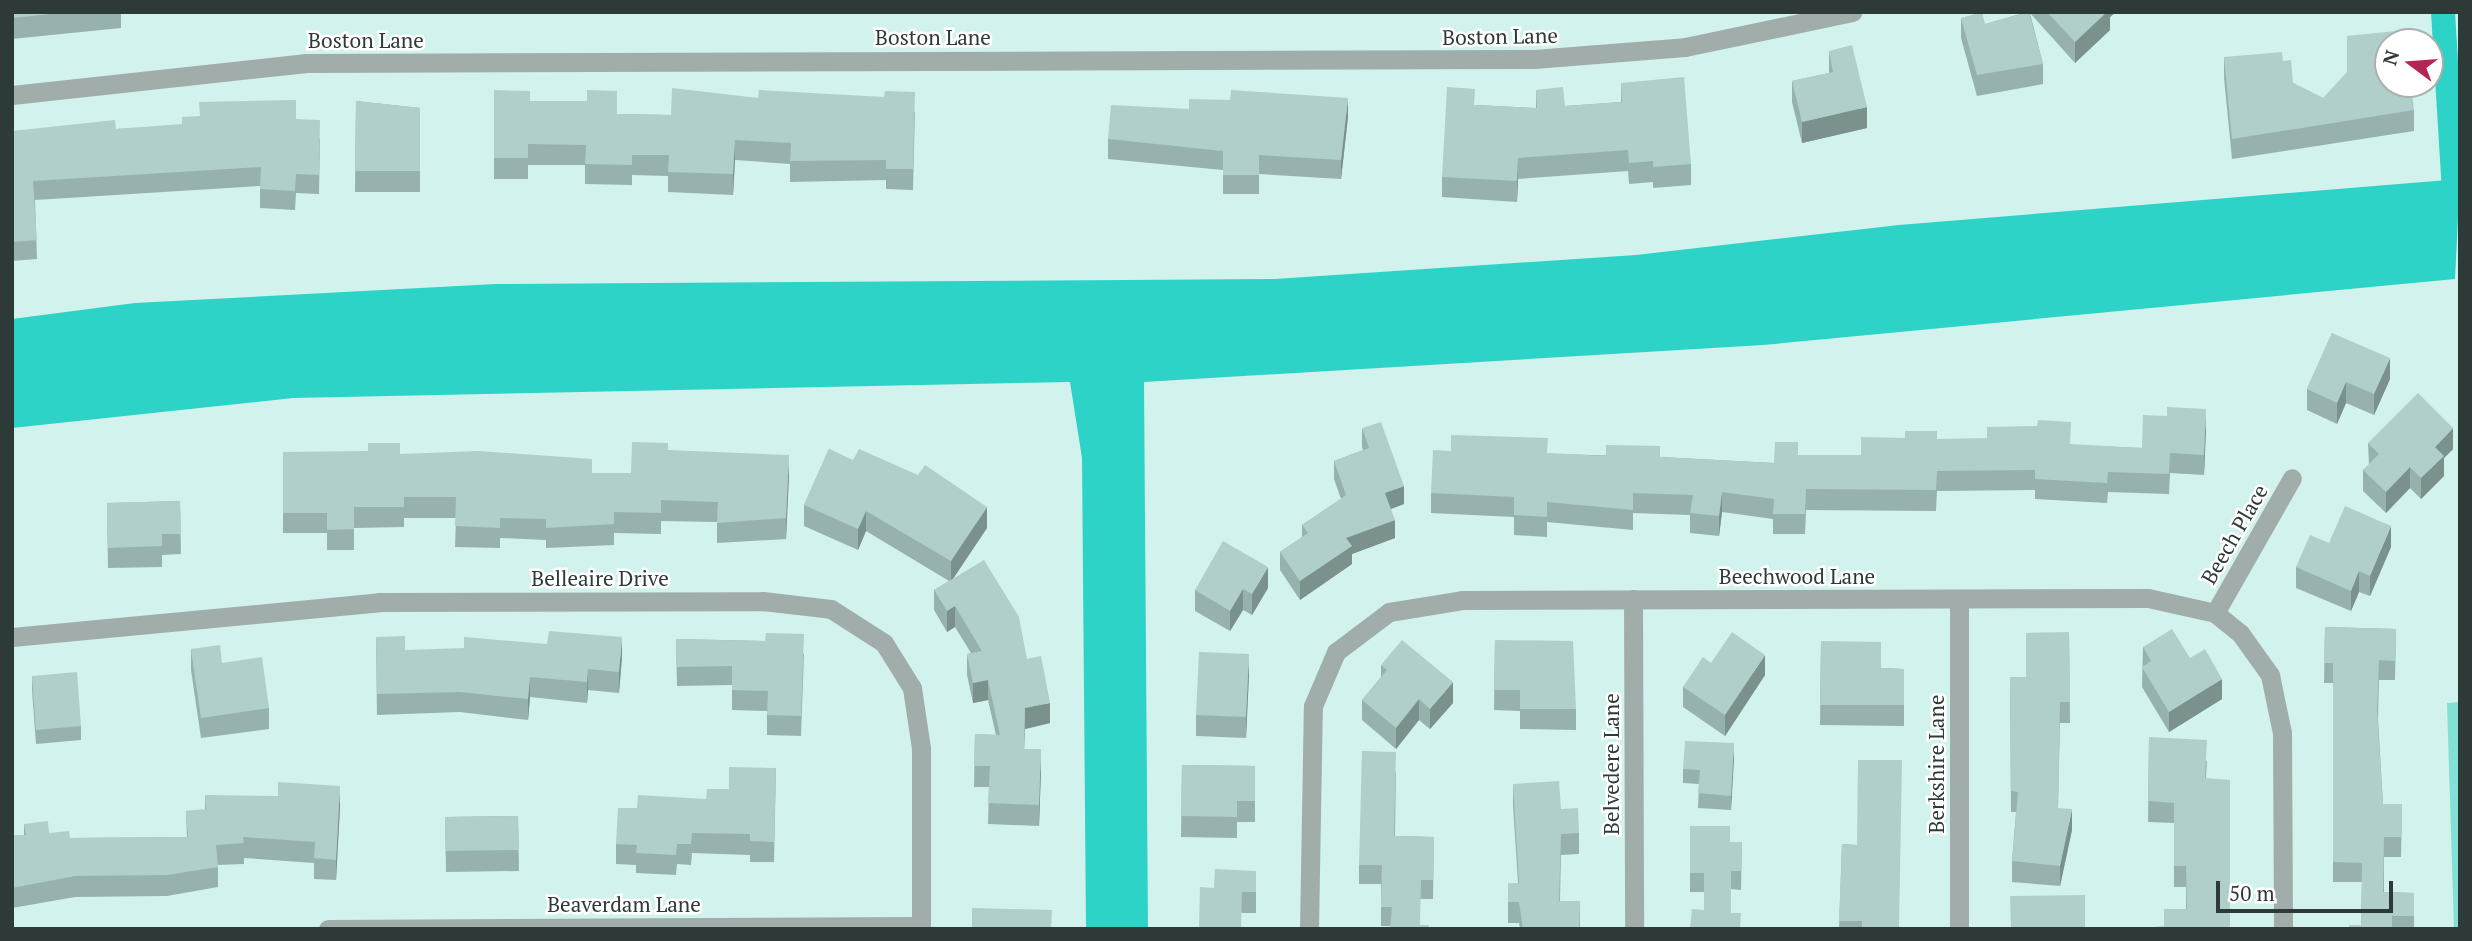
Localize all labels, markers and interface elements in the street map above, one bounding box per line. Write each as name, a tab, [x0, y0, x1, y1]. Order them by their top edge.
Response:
street label: Boston Lane	[1442, 22, 1558, 50]
street label: Boston Lane	[875, 24, 991, 50]
street label: Boston Lane	[308, 27, 424, 53]
north arrow	[2374, 28, 2444, 98]
text: N	[2376, 47, 2404, 68]
street label: Beech Place	[2195, 480, 2273, 588]
street label: Beechwood Lane	[1719, 563, 1875, 589]
street label: Belleaire Drive	[531, 565, 669, 591]
street label: Belvedere Lane	[1598, 693, 1624, 835]
street label: Berkshire Lane	[1923, 694, 1949, 834]
scale bar	[2220, 867, 2397, 911]
text: 50 m	[2229, 879, 2275, 907]
street label: Beaverdam Lane	[547, 891, 701, 917]

